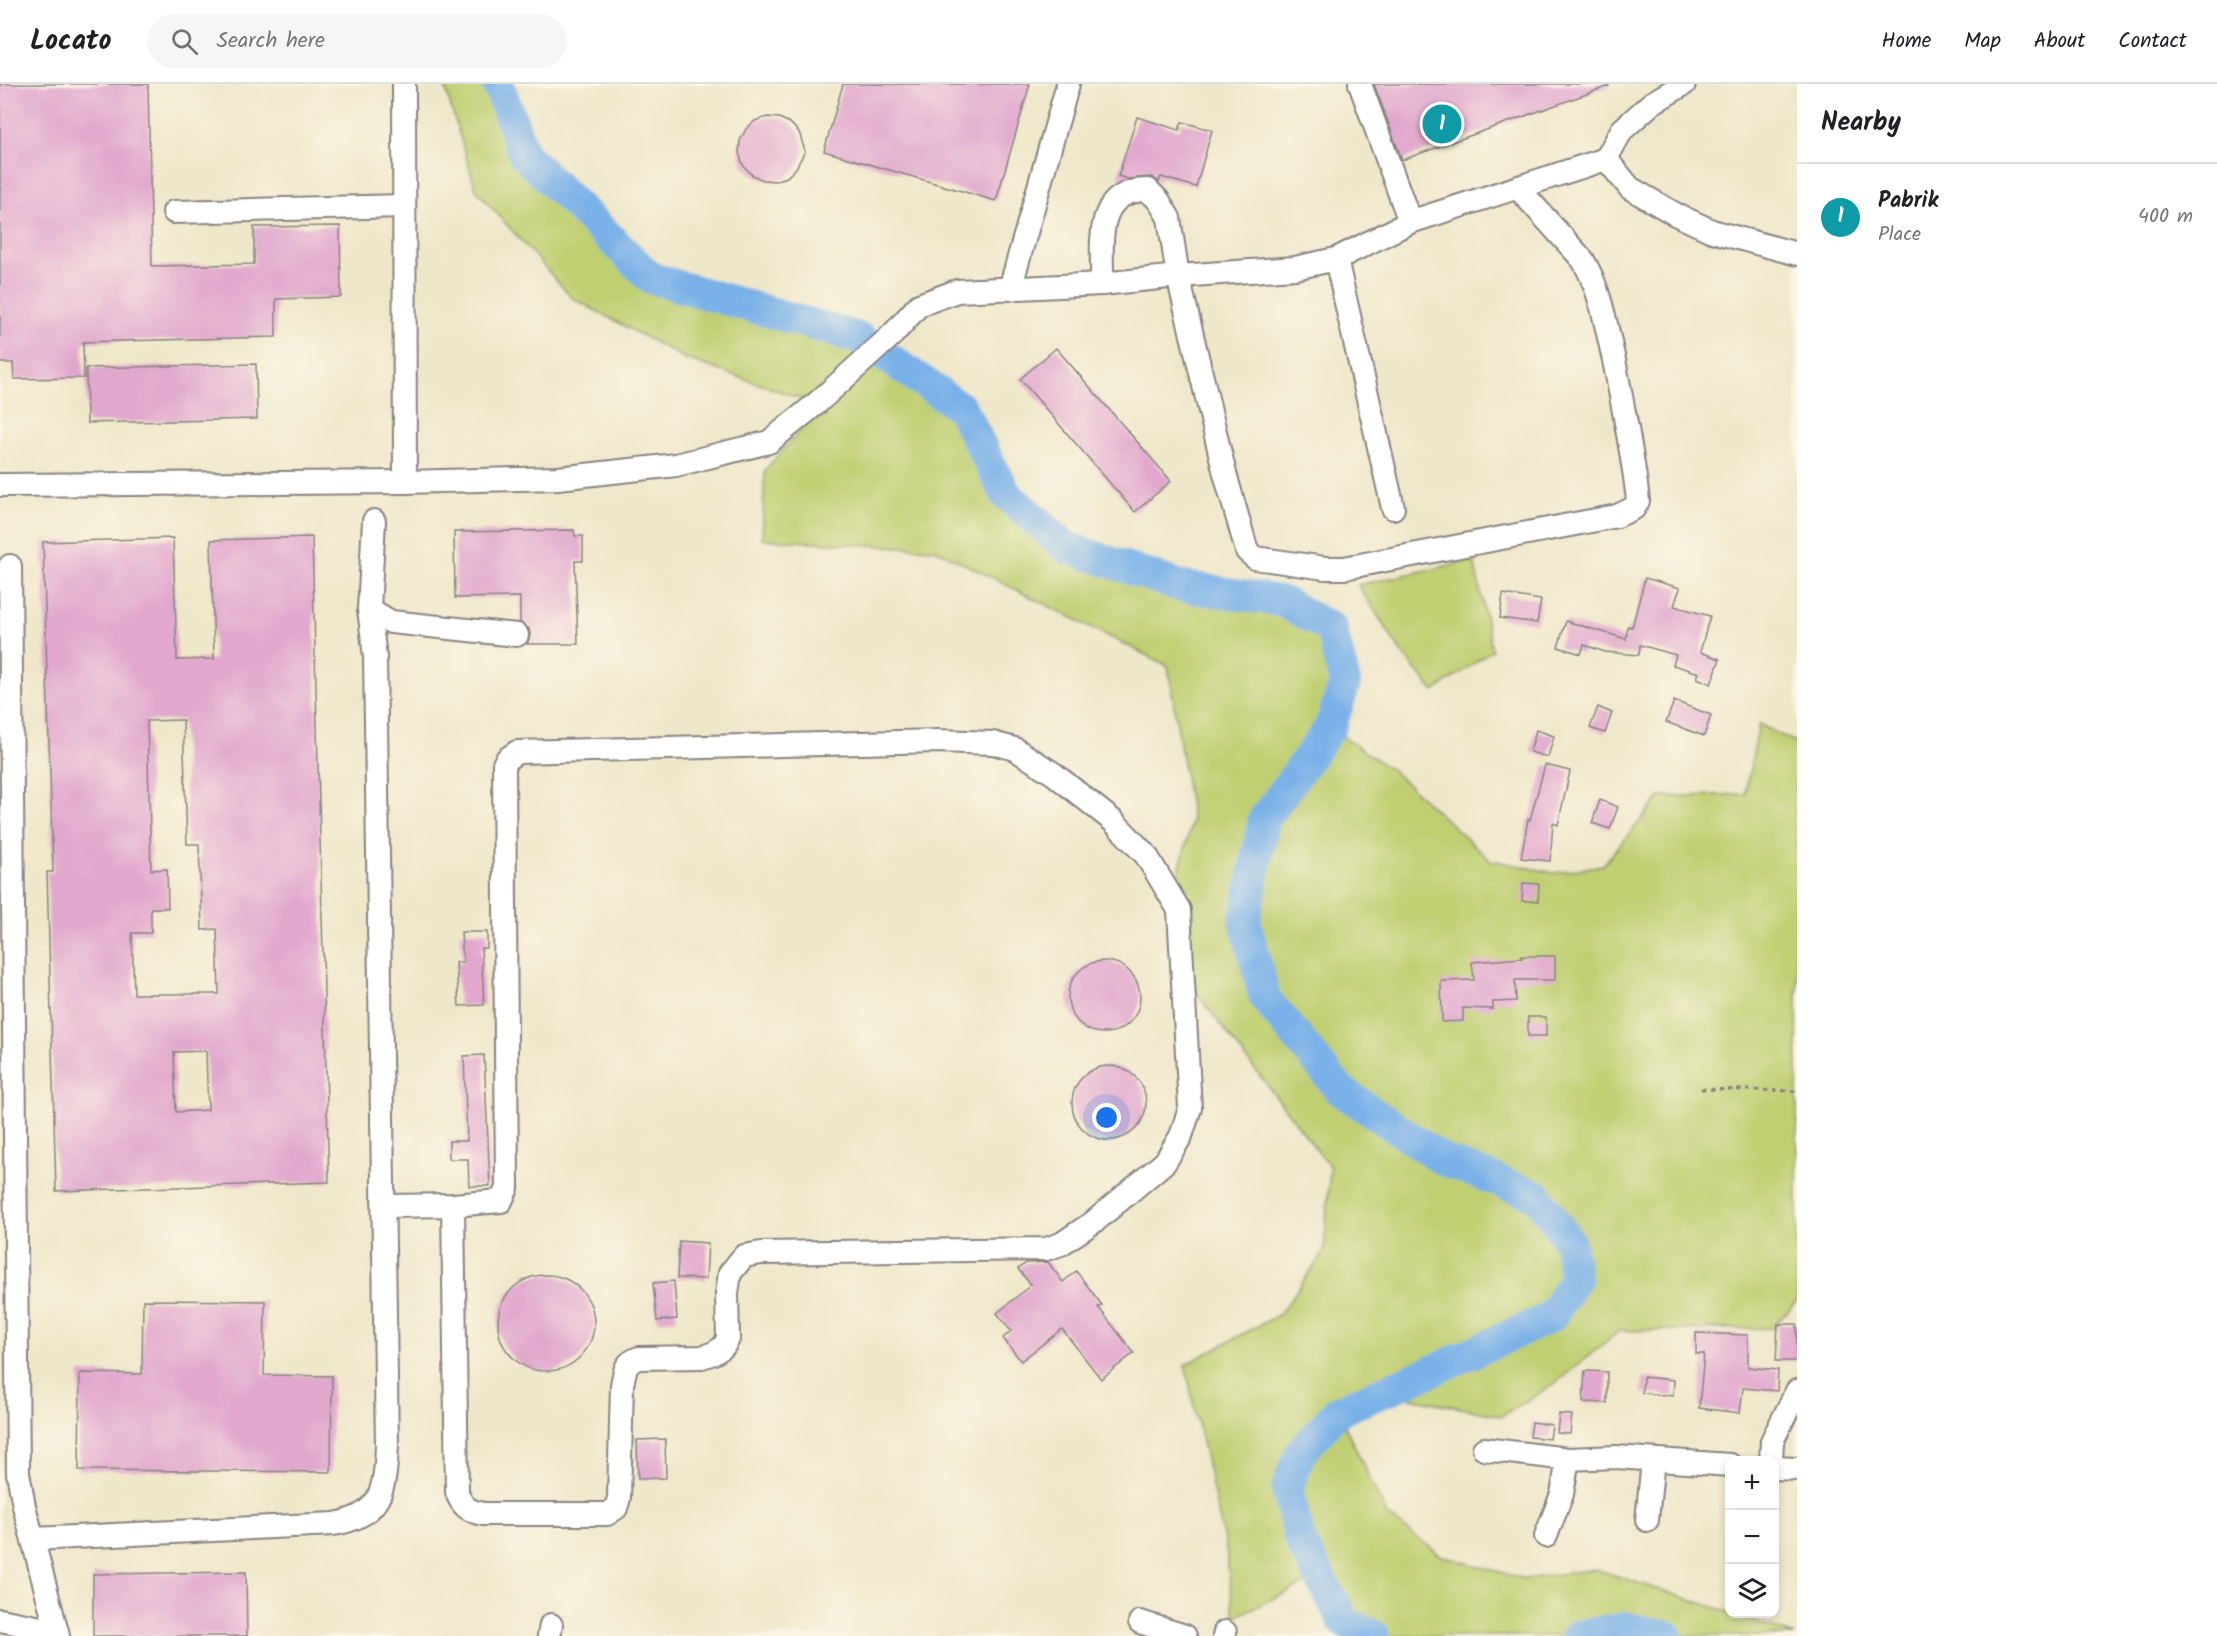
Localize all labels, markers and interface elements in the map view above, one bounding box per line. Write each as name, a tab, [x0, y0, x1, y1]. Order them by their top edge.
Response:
search box	[147, 14, 567, 68]
text: Locato	[30, 19, 111, 64]
text: Search here	[216, 24, 325, 59]
icon: search	[168, 25, 201, 58]
text: Home	[1882, 25, 1931, 58]
text: Map	[1964, 25, 2001, 58]
text: About	[2034, 25, 2085, 58]
text: Contact	[2118, 25, 2187, 58]
pin: 1	[1422, 102, 1462, 147]
text: Nearby	[1821, 102, 1901, 144]
text: Pabrik	[1878, 184, 1938, 219]
text: 1	[1837, 201, 1844, 233]
text: 400 m	[2138, 201, 2193, 233]
text: Place	[1878, 219, 1921, 251]
your location	[1092, 1103, 1121, 1132]
map controls	[1725, 1456, 1779, 1618]
button: +	[1725, 1456, 1779, 1510]
button: −	[1725, 1510, 1779, 1564]
button: layers	[1725, 1564, 1779, 1618]

